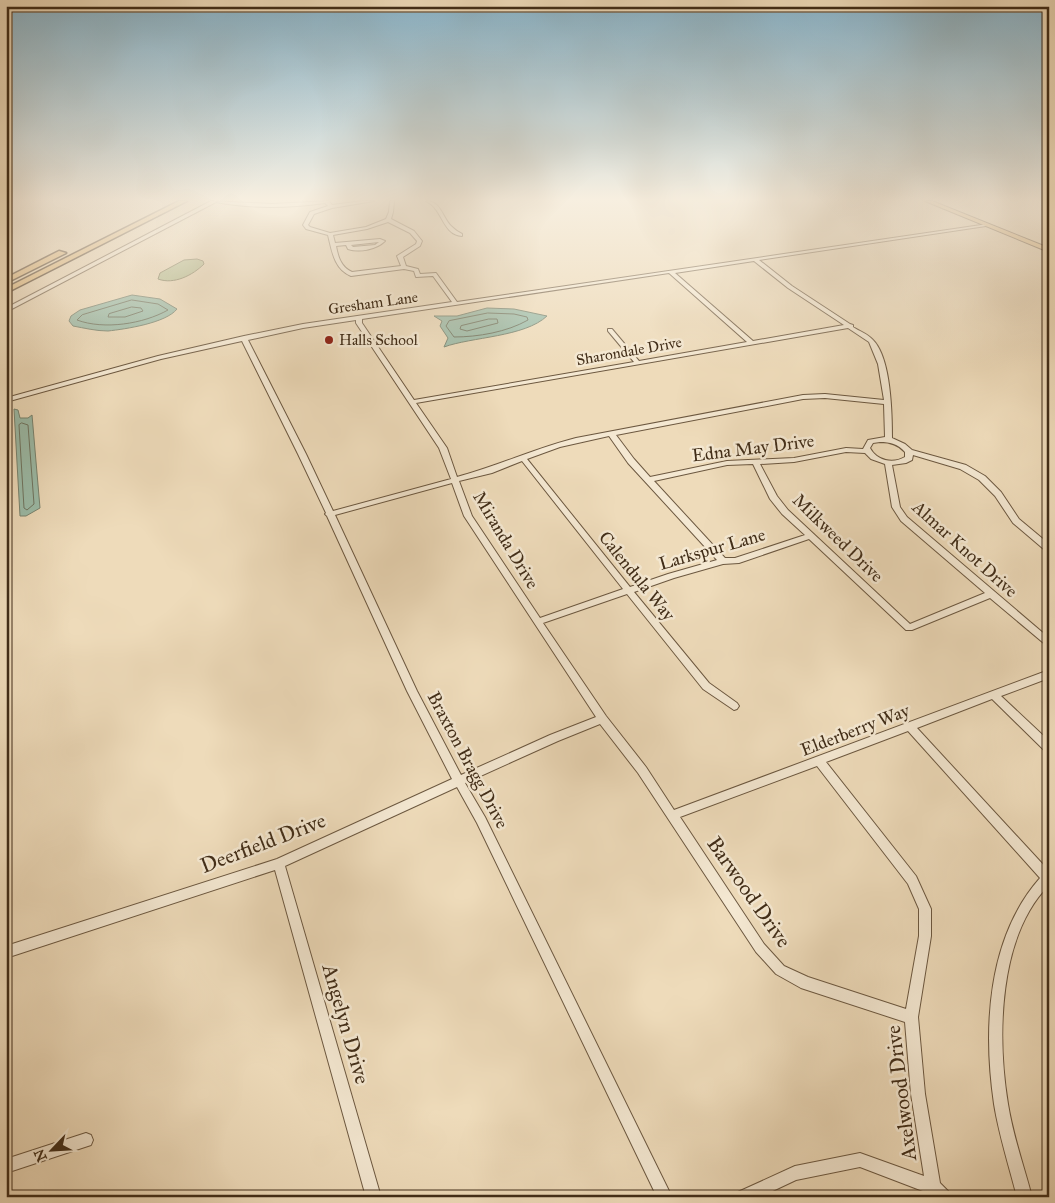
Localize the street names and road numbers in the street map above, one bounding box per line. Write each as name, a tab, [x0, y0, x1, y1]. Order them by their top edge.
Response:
street label: Gresham Lane	[327, 288, 419, 318]
street label: Sharondale Drive	[575, 333, 683, 369]
street label: Edna May Drive	[691, 430, 815, 466]
street label: Miranda Drive	[468, 487, 544, 593]
street label: Milkweed Drive	[788, 489, 888, 587]
street label: Almar Knot Drive	[907, 495, 1022, 602]
street label: Larkspur Lane	[656, 523, 768, 575]
street label: Calendula Way	[594, 527, 680, 626]
street label: Braxton Bragg Drive	[422, 688, 513, 833]
street label: Elderberry Way	[797, 699, 913, 761]
street label: Deerfield Drive	[197, 807, 330, 879]
street label: Barwood Drive	[701, 832, 797, 953]
street label: Angelyn Drive	[316, 960, 376, 1087]
street label: Axelwood Drive	[880, 1024, 922, 1163]

